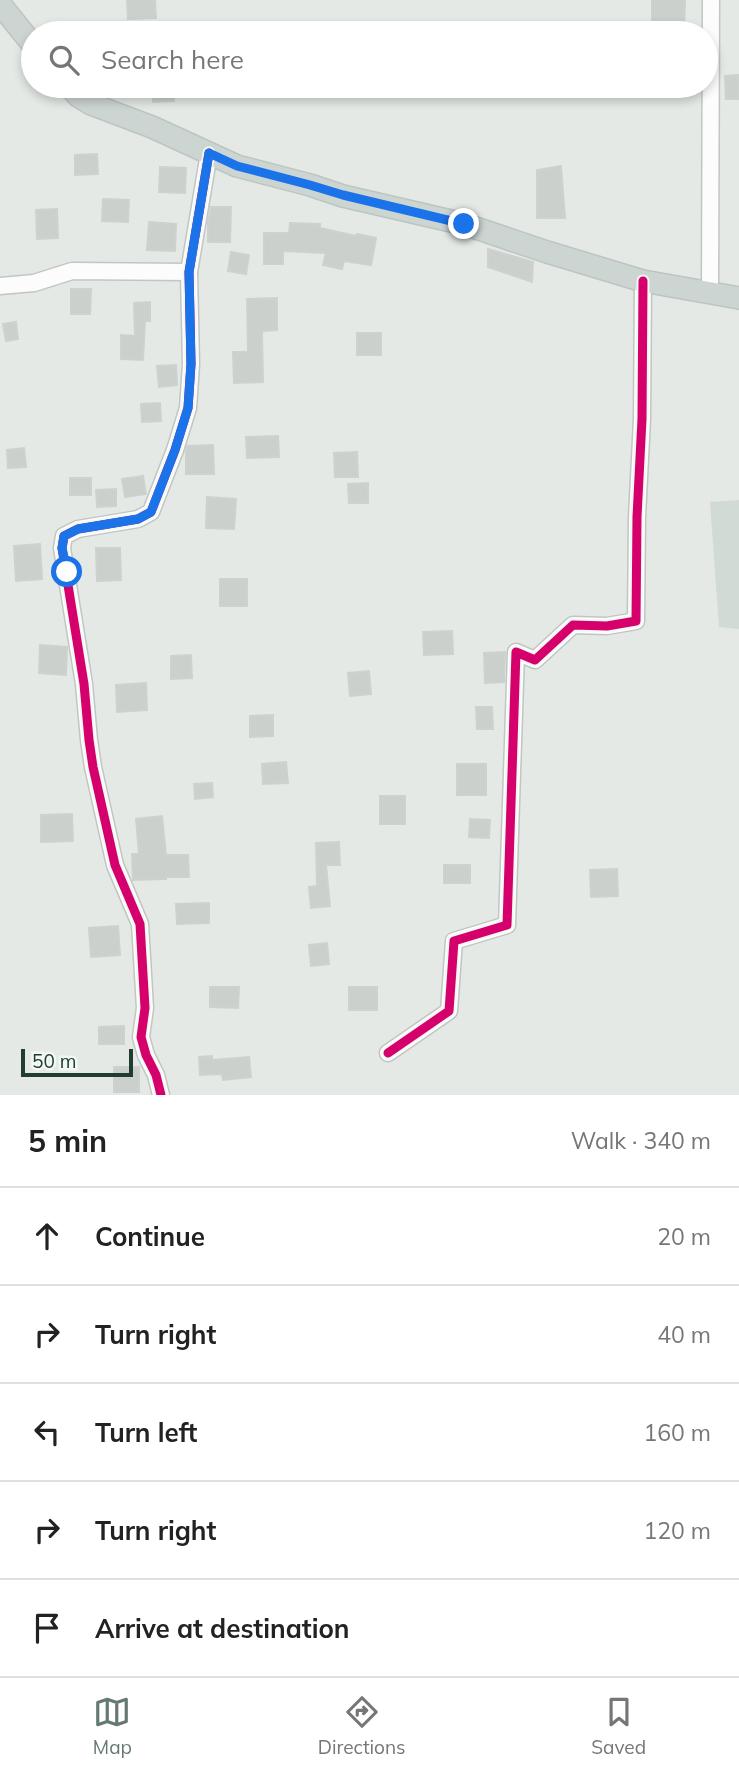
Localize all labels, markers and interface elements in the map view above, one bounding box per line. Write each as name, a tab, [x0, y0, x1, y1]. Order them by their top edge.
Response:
search box	[21, 21, 718, 98]
icon: search	[45, 41, 83, 79]
text: Search here	[101, 43, 244, 76]
route end	[448, 208, 479, 239]
route start	[51, 556, 82, 587]
scale bar	[21, 1046, 133, 1078]
text: 50 m	[32, 1049, 76, 1073]
text: 5 min	[28, 1122, 107, 1160]
text: Walk · 340 m	[571, 1126, 711, 1155]
icon: ahead	[28, 1217, 66, 1255]
text: Continue	[95, 1220, 205, 1253]
text: 20 m	[657, 1222, 711, 1251]
icon: right	[28, 1315, 66, 1353]
text: Turn right	[95, 1318, 216, 1351]
text: 40 m	[657, 1320, 711, 1349]
icon: left	[28, 1413, 66, 1451]
text: Turn left	[95, 1416, 197, 1449]
text: 160 m	[643, 1418, 711, 1447]
icon: right	[28, 1511, 66, 1549]
text: Turn right	[95, 1514, 216, 1547]
text: 120 m	[643, 1516, 711, 1545]
icon: arrive	[28, 1609, 66, 1647]
text: Arrive at destination	[95, 1612, 350, 1645]
tab: Map	[93, 1693, 132, 1759]
tab: Directions	[318, 1693, 406, 1759]
tab: Saved	[591, 1693, 646, 1759]

